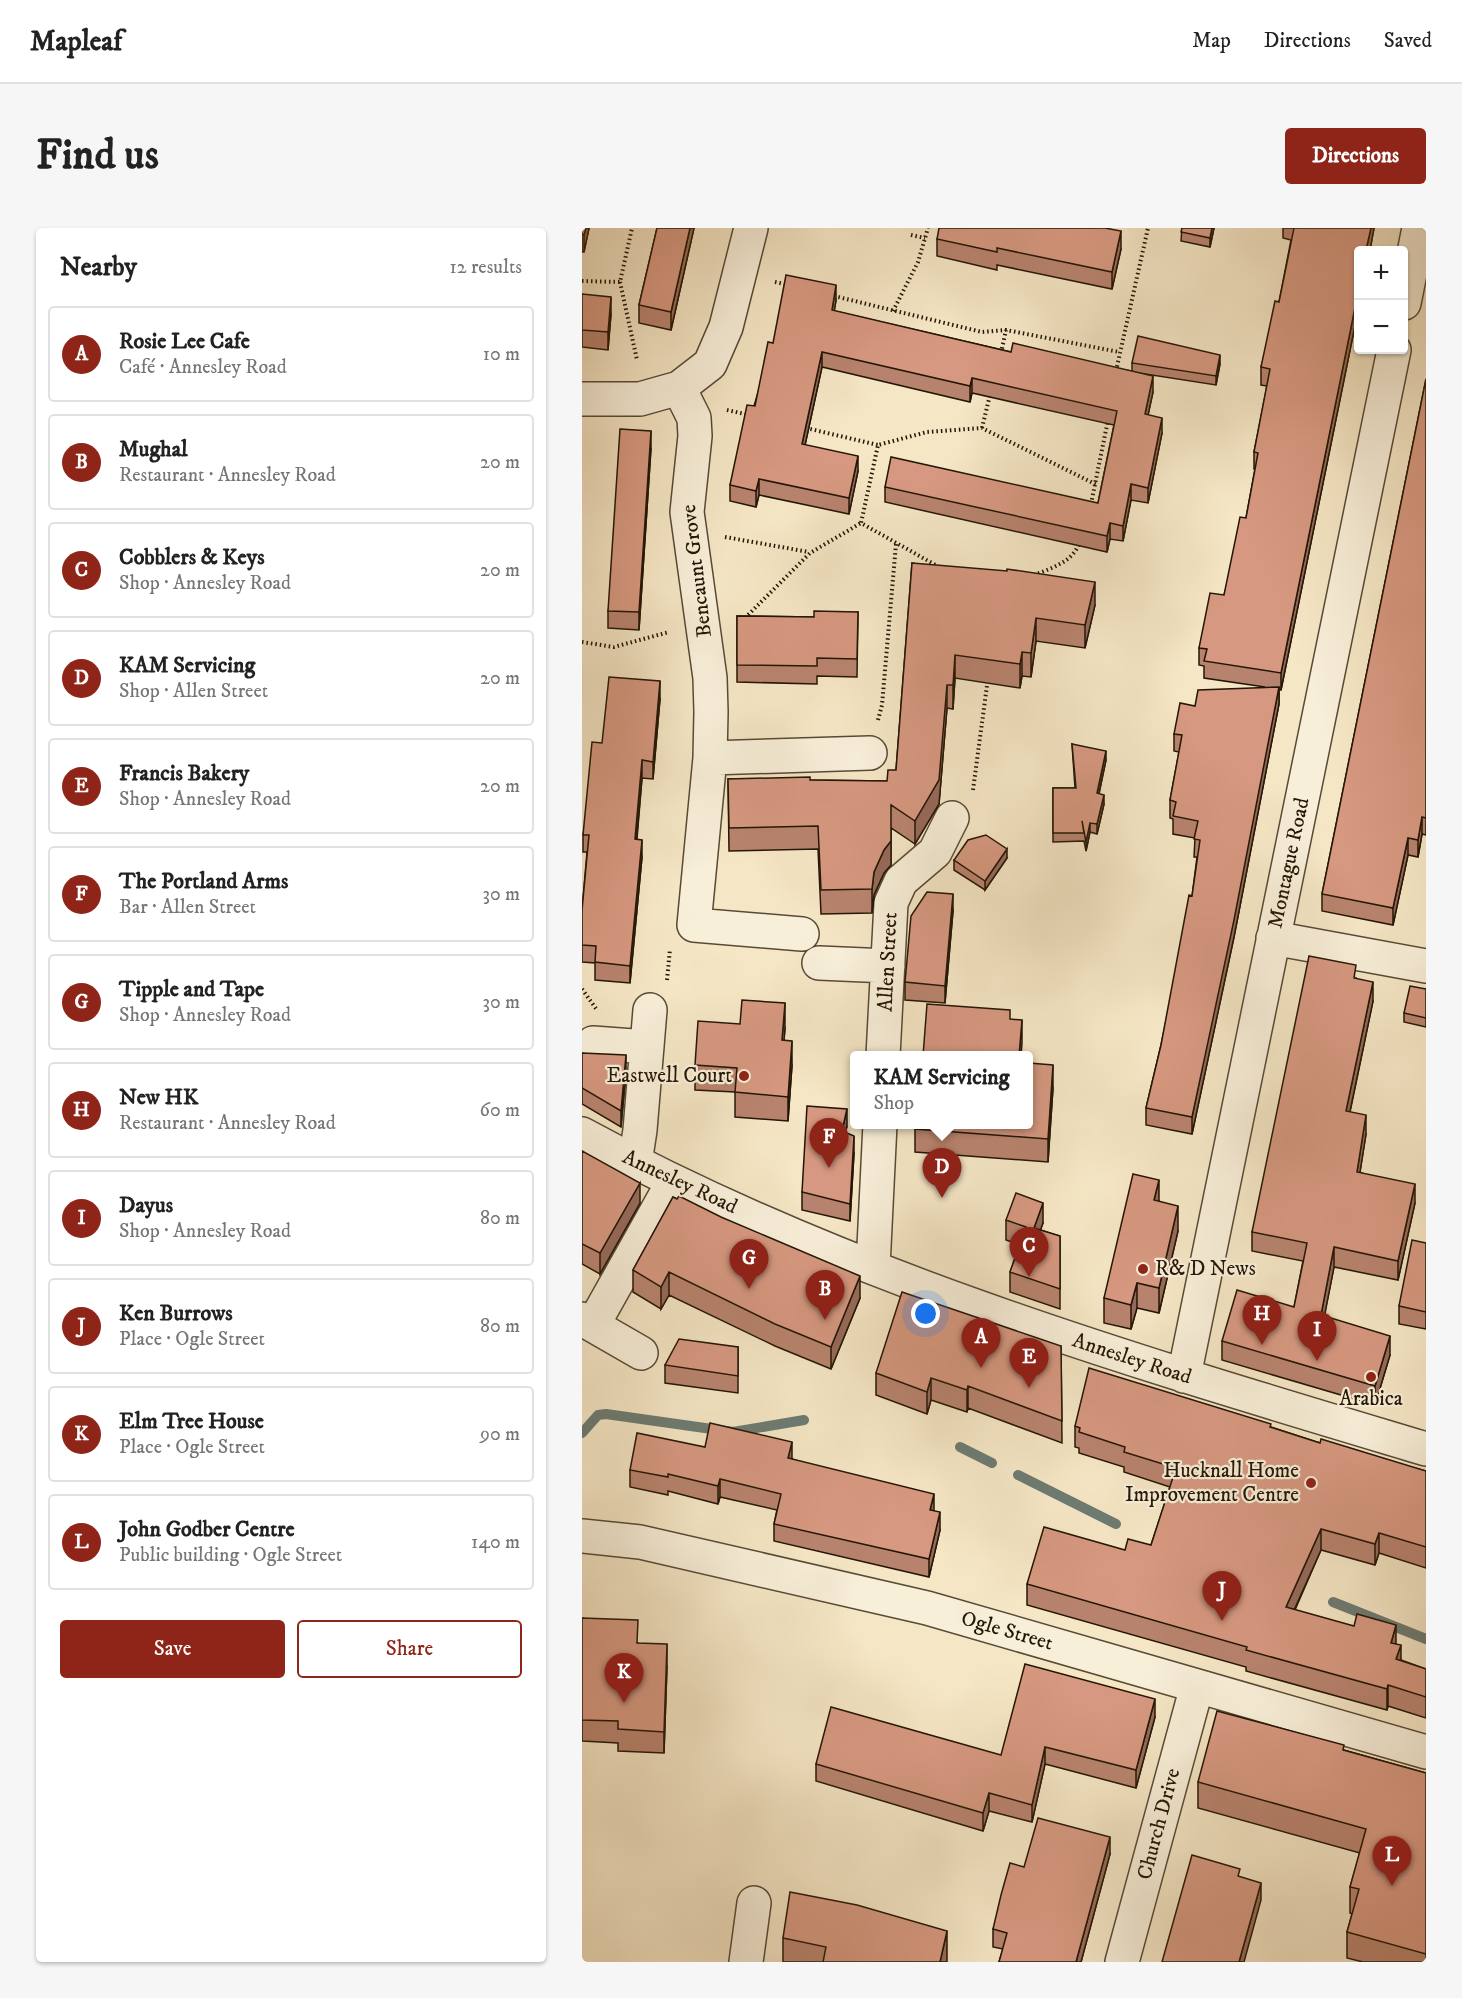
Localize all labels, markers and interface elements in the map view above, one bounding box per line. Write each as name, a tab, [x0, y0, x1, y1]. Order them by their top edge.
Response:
text: Mapleaf	[30, 24, 122, 59]
text: Map	[1192, 28, 1231, 54]
text: Directions	[1264, 28, 1351, 54]
text: Saved	[1384, 28, 1432, 54]
button: Directions	[1285, 128, 1426, 184]
text: Find us	[36, 130, 159, 182]
map controls	[1354, 246, 1408, 354]
button: +	[1354, 246, 1408, 300]
text: Nearby	[60, 251, 137, 284]
text: 12 results	[449, 255, 522, 280]
button: −	[1354, 300, 1408, 354]
text: Rosie Lee Cafe	[119, 328, 250, 355]
text: A	[75, 342, 88, 367]
text: 10 m	[483, 342, 520, 367]
text: Café · Annesley Road	[119, 355, 287, 380]
text: Mughal	[119, 436, 188, 463]
text: B	[75, 450, 88, 475]
text: 20 m	[480, 450, 520, 475]
text: Restaurant · Annesley Road	[119, 463, 336, 488]
street label: Bencaunt Grove	[676, 503, 718, 639]
text: Cobblers & Keys	[119, 544, 265, 571]
text: C	[75, 558, 88, 583]
text: 20 m	[480, 558, 520, 583]
text: Shop · Annesley Road	[119, 571, 291, 596]
text: KAM Servicing	[119, 652, 255, 679]
text: D	[74, 666, 89, 691]
text: 20 m	[480, 666, 520, 691]
text: Shop · Allen Street	[119, 679, 268, 704]
text: Francis Bakery	[119, 760, 249, 787]
text: E	[74, 774, 89, 799]
text: 20 m	[480, 774, 520, 799]
text: Shop · Annesley Road	[119, 787, 291, 812]
street label: Montague Road	[1262, 795, 1316, 931]
text: The Portland Arms	[119, 868, 288, 895]
text: F	[75, 882, 88, 907]
text: 30 m	[482, 882, 520, 907]
text: Bar · Allen Street	[119, 895, 256, 920]
street label: Allen Street	[872, 911, 904, 1012]
text: Tipple and Tape	[119, 976, 264, 1003]
text: G	[75, 990, 88, 1015]
text: 30 m	[482, 990, 520, 1015]
text: Shop · Annesley Road	[119, 1003, 291, 1028]
popup	[850, 1051, 1033, 1129]
place label: Eastwell Court	[606, 1063, 732, 1089]
text: KAM Servicing	[873, 1064, 1010, 1091]
marker: Eastwell Court	[737, 1069, 751, 1083]
text: New HK	[119, 1084, 198, 1111]
text: Shop	[873, 1091, 914, 1116]
text: H	[73, 1098, 90, 1123]
text: 60 m	[480, 1098, 520, 1123]
text: Restaurant · Annesley Road	[119, 1111, 336, 1136]
pin: F	[810, 1118, 848, 1168]
street label: Annesley Road	[618, 1144, 742, 1220]
pin: D	[922, 1148, 962, 1198]
text: Dayus	[119, 1192, 173, 1219]
text: I	[77, 1206, 86, 1231]
text: 80 m	[480, 1206, 520, 1231]
text: Shop · Annesley Road	[119, 1219, 291, 1244]
pin: C	[1010, 1228, 1048, 1277]
pin: G	[730, 1240, 768, 1289]
place label: R& D News	[1155, 1256, 1256, 1282]
marker: R& D News	[1136, 1262, 1150, 1276]
pin: B	[806, 1270, 844, 1320]
pin: H	[1242, 1296, 1282, 1345]
your location	[911, 1299, 940, 1328]
text: Ken Burrows	[119, 1300, 233, 1327]
pin: I	[1298, 1312, 1336, 1361]
text: J	[77, 1314, 86, 1339]
text: 80 m	[480, 1314, 520, 1339]
pin: A	[962, 1318, 1000, 1368]
text: Place · Ogle Street	[119, 1327, 265, 1352]
street label: Annesley Road	[1069, 1328, 1195, 1391]
pin: E	[1010, 1338, 1048, 1388]
marker: Arabica	[1364, 1370, 1378, 1384]
place label: Arabica	[1339, 1386, 1403, 1412]
text: Elm Tree House	[119, 1408, 264, 1435]
text: K	[74, 1422, 89, 1447]
text: 90 m	[480, 1422, 520, 1447]
text: Place · Ogle Street	[119, 1435, 265, 1460]
place label: Hucknall Home Improvement Centre	[1125, 1458, 1299, 1508]
marker: Hucknall Home Improvement Centre	[1304, 1476, 1318, 1490]
text: John Godber Centre	[119, 1516, 295, 1543]
text: L	[74, 1530, 89, 1555]
text: 140 m	[471, 1530, 520, 1555]
text: Public building · Ogle Street	[119, 1543, 342, 1568]
pin: J	[1202, 1572, 1242, 1621]
street label: Ogle Street	[958, 1606, 1056, 1657]
button: Save	[60, 1620, 285, 1678]
button: Share	[297, 1620, 522, 1678]
pin: K	[604, 1654, 644, 1703]
street label: Church Drive	[1132, 1765, 1186, 1882]
pin: L	[1372, 1836, 1412, 1886]

